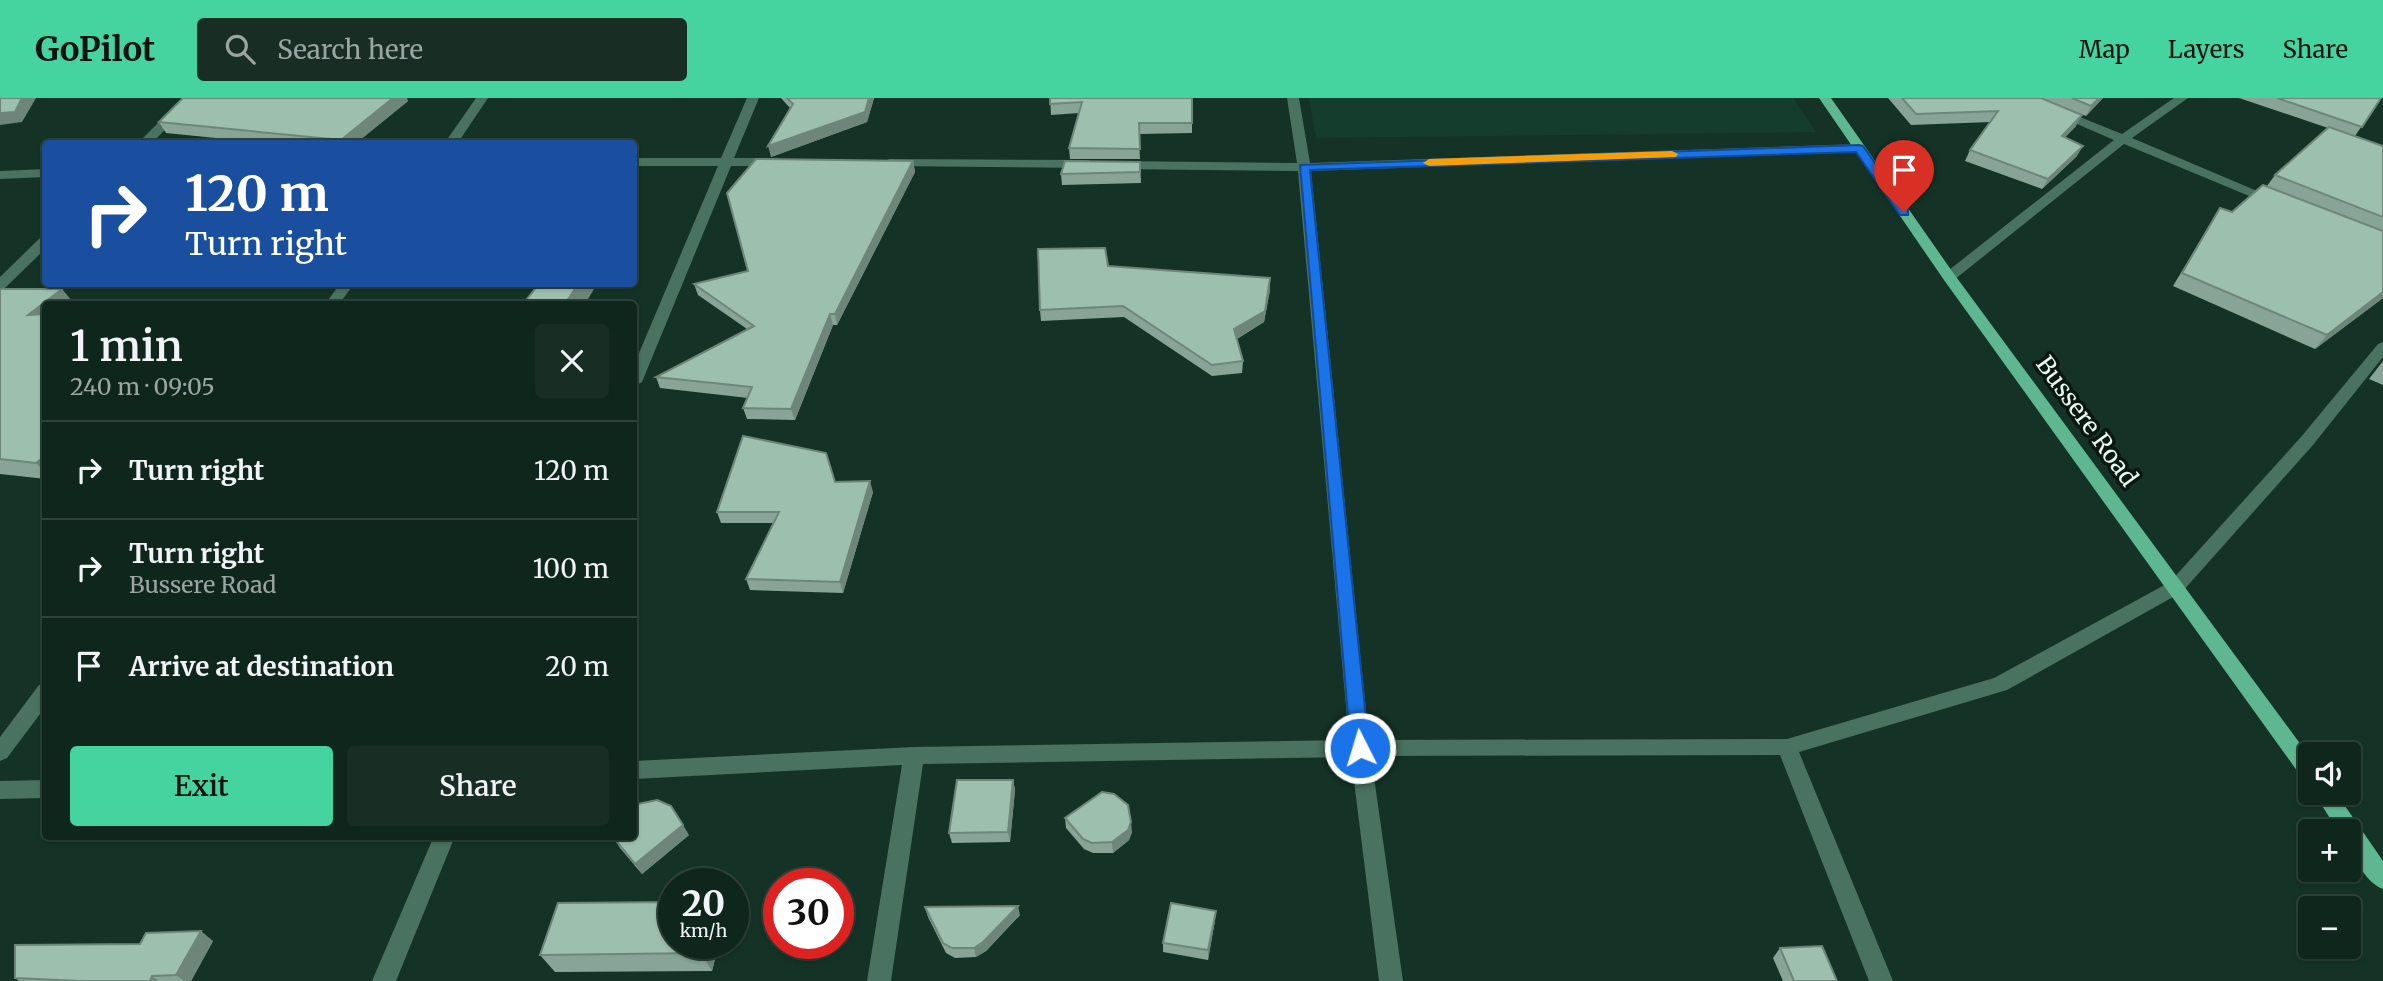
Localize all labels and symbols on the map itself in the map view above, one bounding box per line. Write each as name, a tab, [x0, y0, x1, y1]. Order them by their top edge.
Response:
pin	[1874, 140, 1934, 212]
street label: Bussere Road	[2029, 350, 2145, 492]
position arrow	[1323, 711, 1397, 785]
speed limit sign: 30	[763, 868, 854, 959]

